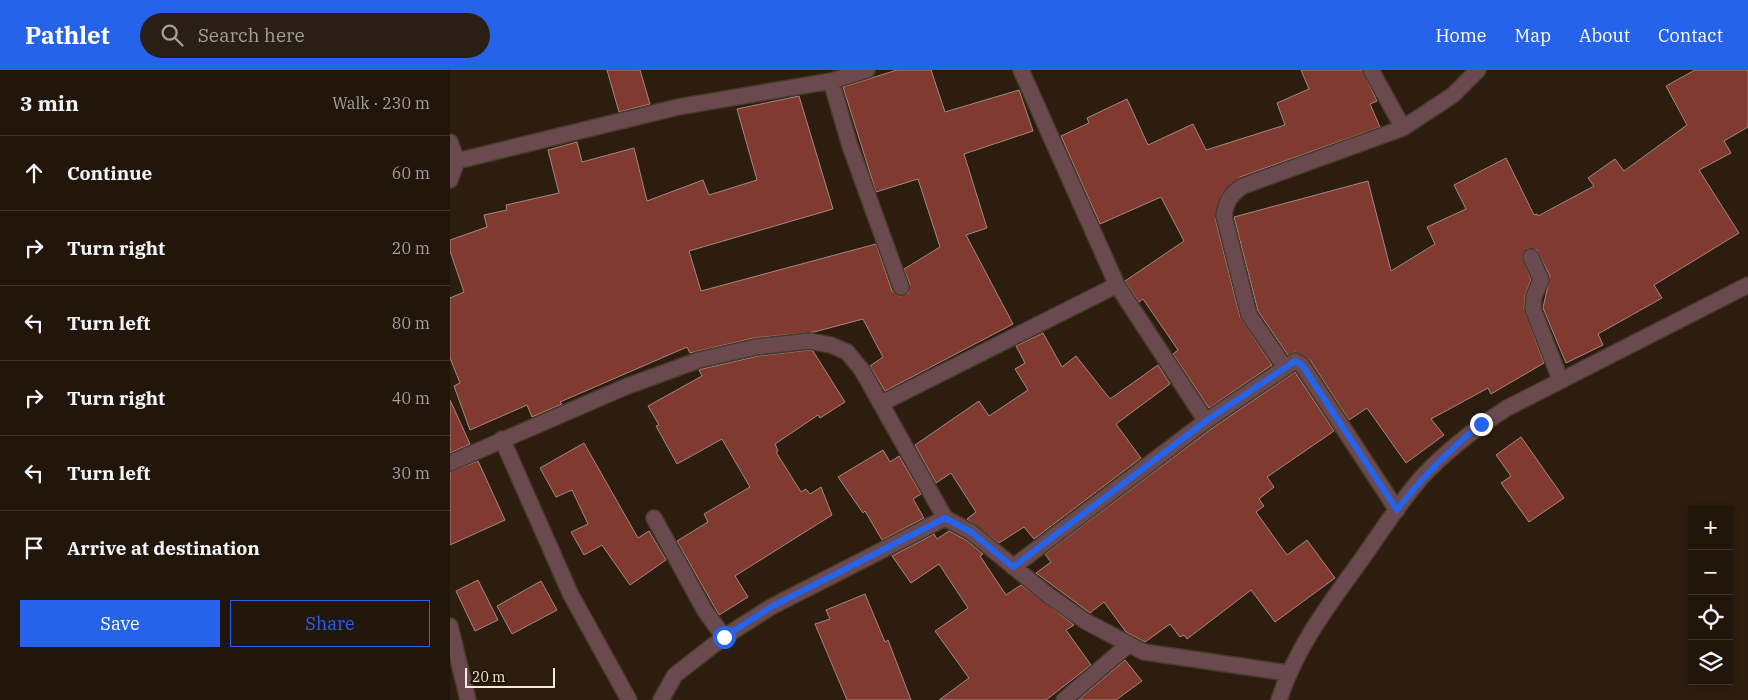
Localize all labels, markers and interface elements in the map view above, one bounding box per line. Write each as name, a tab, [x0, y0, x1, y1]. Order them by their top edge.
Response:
search box	[140, 13, 490, 58]
text: Pathlet	[25, 19, 110, 51]
icon: search	[158, 21, 186, 49]
text: Search here	[198, 23, 305, 47]
text: Home	[1435, 24, 1487, 47]
text: Map	[1515, 24, 1551, 47]
text: About	[1579, 24, 1630, 47]
text: Contact	[1658, 24, 1723, 47]
text: 3 min	[20, 89, 79, 117]
text: Walk · 230 m	[332, 93, 430, 113]
icon: ahead	[20, 159, 48, 187]
text: Continue	[67, 161, 152, 185]
text: 60 m	[392, 163, 430, 183]
icon: right	[20, 234, 48, 262]
text: Turn right	[67, 236, 165, 260]
text: 20 m	[392, 238, 430, 258]
icon: left	[20, 309, 48, 337]
text: Turn left	[67, 311, 150, 335]
text: 80 m	[392, 313, 430, 333]
icon: right	[20, 384, 48, 412]
text: Turn right	[67, 386, 165, 410]
text: 40 m	[392, 388, 430, 408]
route end	[1470, 413, 1493, 436]
icon: left	[20, 459, 48, 487]
text: Turn left	[67, 461, 150, 485]
text: 30 m	[392, 463, 430, 483]
map controls	[1688, 505, 1733, 685]
button: +	[1688, 505, 1733, 550]
icon: arrive	[20, 534, 48, 562]
text: Arrive at destination	[67, 536, 260, 560]
button: −	[1688, 550, 1733, 595]
button: locate	[1688, 595, 1733, 640]
button: Save	[20, 600, 220, 647]
button: Share	[230, 600, 430, 647]
route start	[713, 626, 736, 649]
button: layers	[1688, 640, 1733, 685]
scale bar	[465, 665, 555, 688]
text: 20 m	[472, 668, 505, 686]

